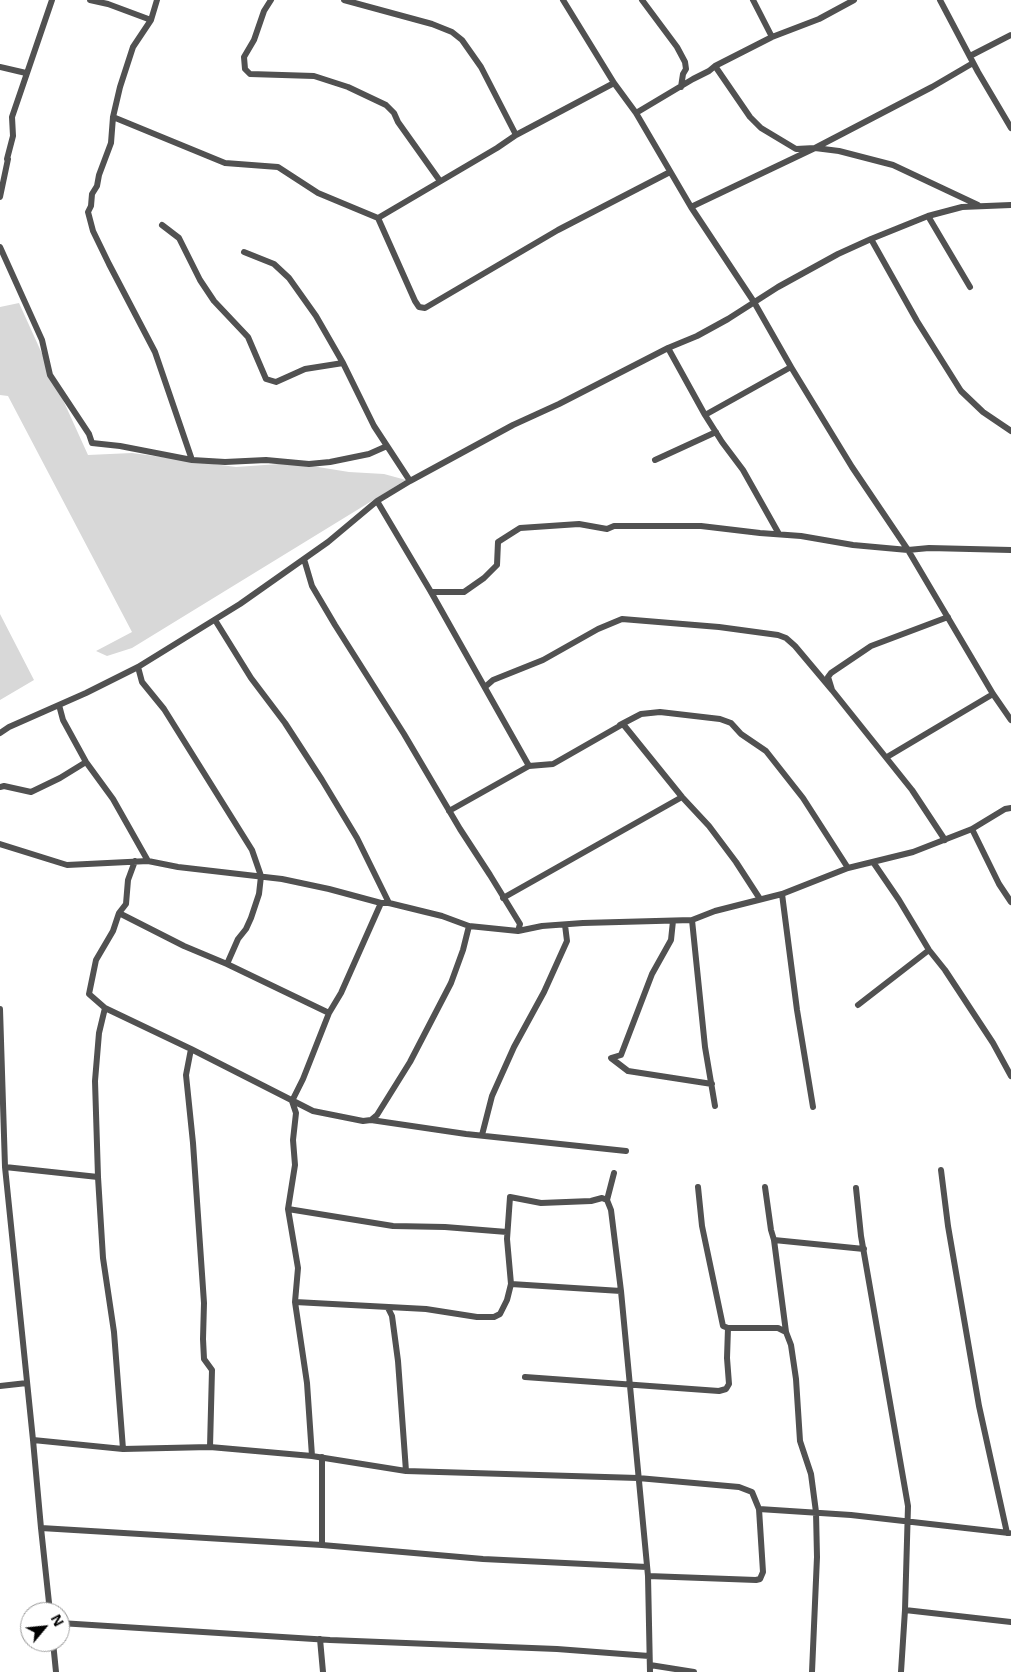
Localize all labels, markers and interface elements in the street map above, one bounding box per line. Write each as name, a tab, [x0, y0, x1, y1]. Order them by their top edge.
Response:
north arrow	[20, 1602, 70, 1652]
text: N	[47, 1611, 69, 1630]

